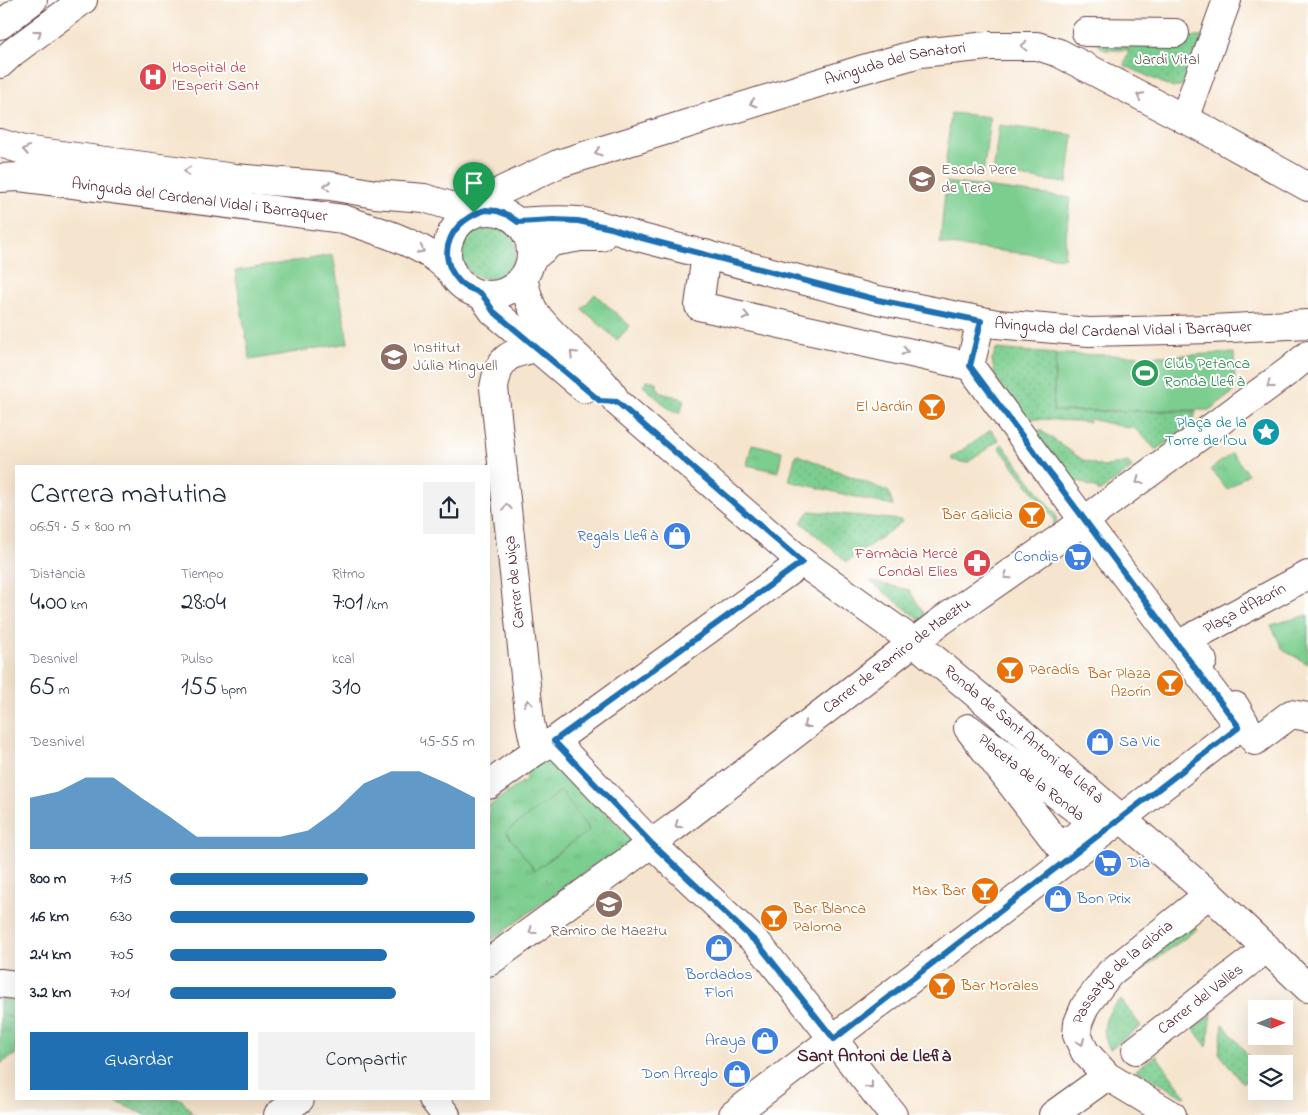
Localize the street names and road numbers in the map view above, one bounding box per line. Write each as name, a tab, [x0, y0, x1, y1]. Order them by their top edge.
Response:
street label: Avinguda del Sanatori	[822, 36, 967, 92]
street label: Avinguda del Cardenal Vidal i Barraquer	[70, 172, 329, 229]
street label: Avinguda del Cardenal Vidal i Barraquer	[993, 312, 1252, 344]
street label: Carrer de Niça	[498, 534, 532, 630]
street label: Plaça d'Azorín	[1199, 577, 1291, 641]
street label: Carrer de Ramiro de Maeztu	[818, 592, 976, 720]
street label: Ronda de Sant Antoni de Llefià	[938, 659, 1109, 810]
street label: Placeta de la Ronda	[972, 728, 1090, 828]
street label: Passatge de la Glòria	[1067, 915, 1179, 1028]
street label: Carrer del Vallès	[1153, 958, 1249, 1041]

